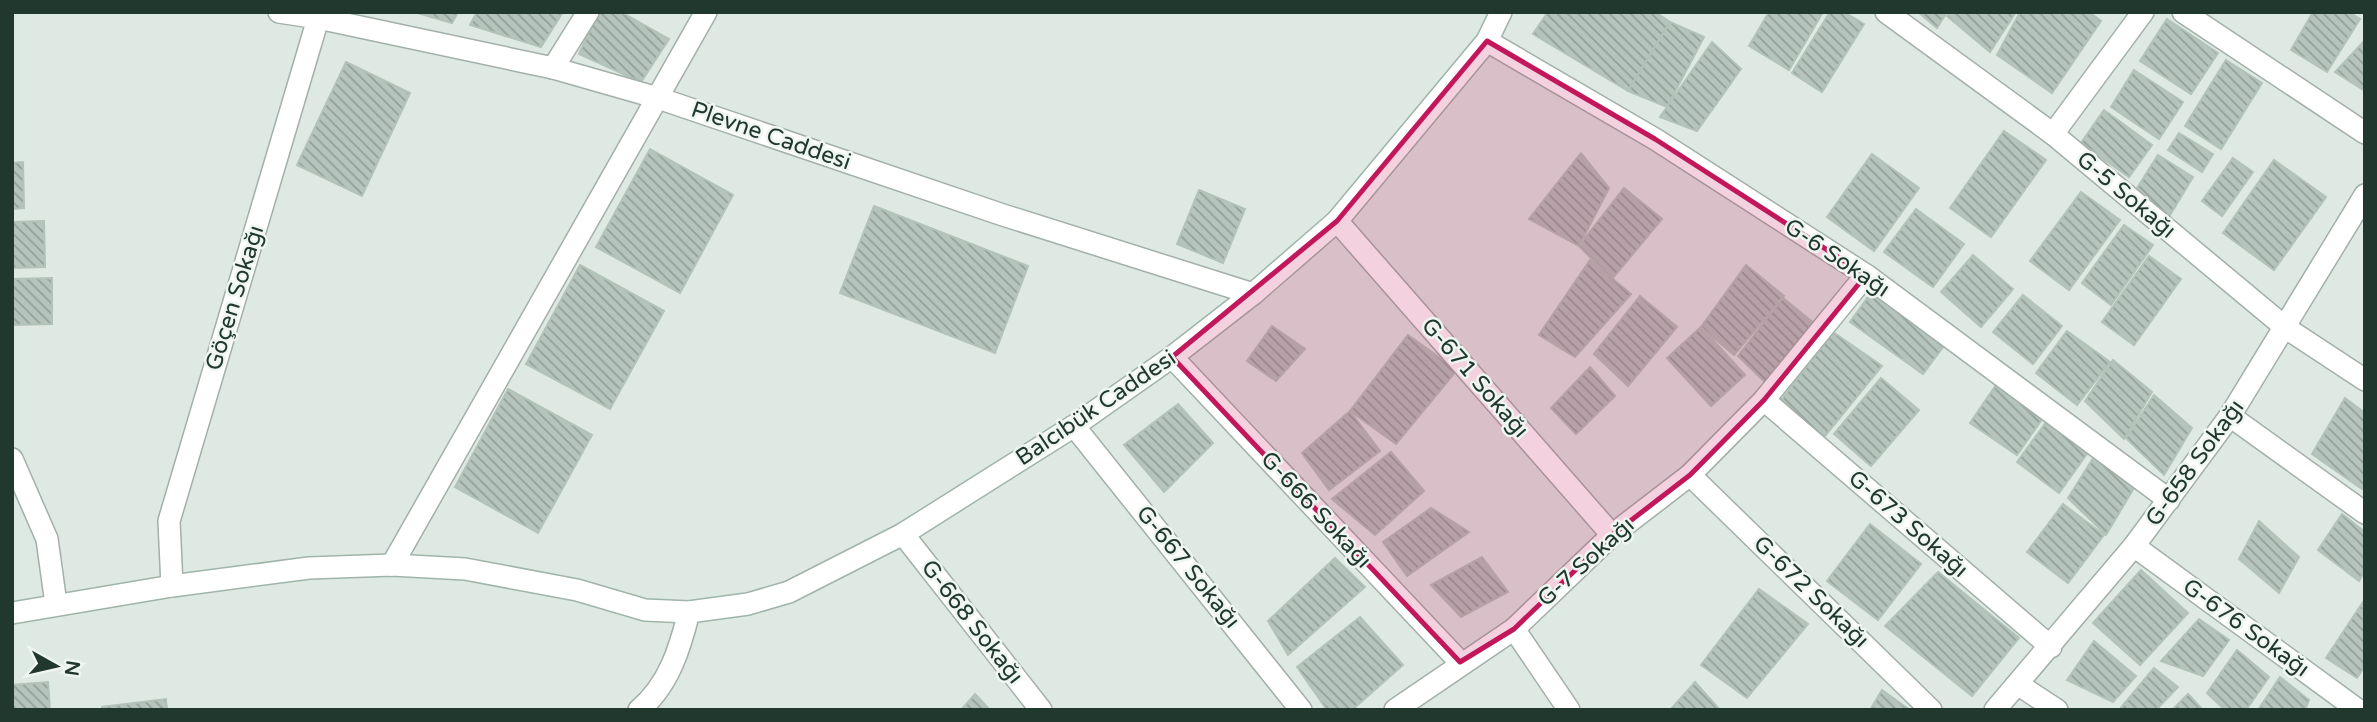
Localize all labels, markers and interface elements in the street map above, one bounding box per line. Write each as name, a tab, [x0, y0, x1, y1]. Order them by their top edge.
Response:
street label: Plevne Caddesi	[688, 96, 854, 176]
street label: G-5 Sokağı	[2071, 145, 2181, 245]
street label: G-6 Sokağı	[1779, 213, 1895, 303]
street label: Göçen Sokağı	[200, 222, 270, 374]
street label: G-671 Sokağı	[1415, 312, 1535, 444]
street label: Balcıbük Caddesi	[1011, 344, 1181, 472]
street label: G-658 Sokağı	[2140, 394, 2250, 532]
street label: G-666 Sokağı	[1255, 446, 1377, 574]
street label: G-673 Sokağı	[1842, 464, 1974, 584]
street label: G-667 Sokağı	[1130, 500, 1246, 634]
street label: G-7 Sokağı	[1532, 511, 1640, 613]
street label: G-672 Sokağı	[1747, 530, 1875, 654]
street label: G-668 Sokağı	[915, 554, 1029, 690]
street label: G-676 Sokağı	[2177, 573, 2315, 683]
north arrow	[21, 631, 91, 701]
text: N	[60, 659, 84, 677]

